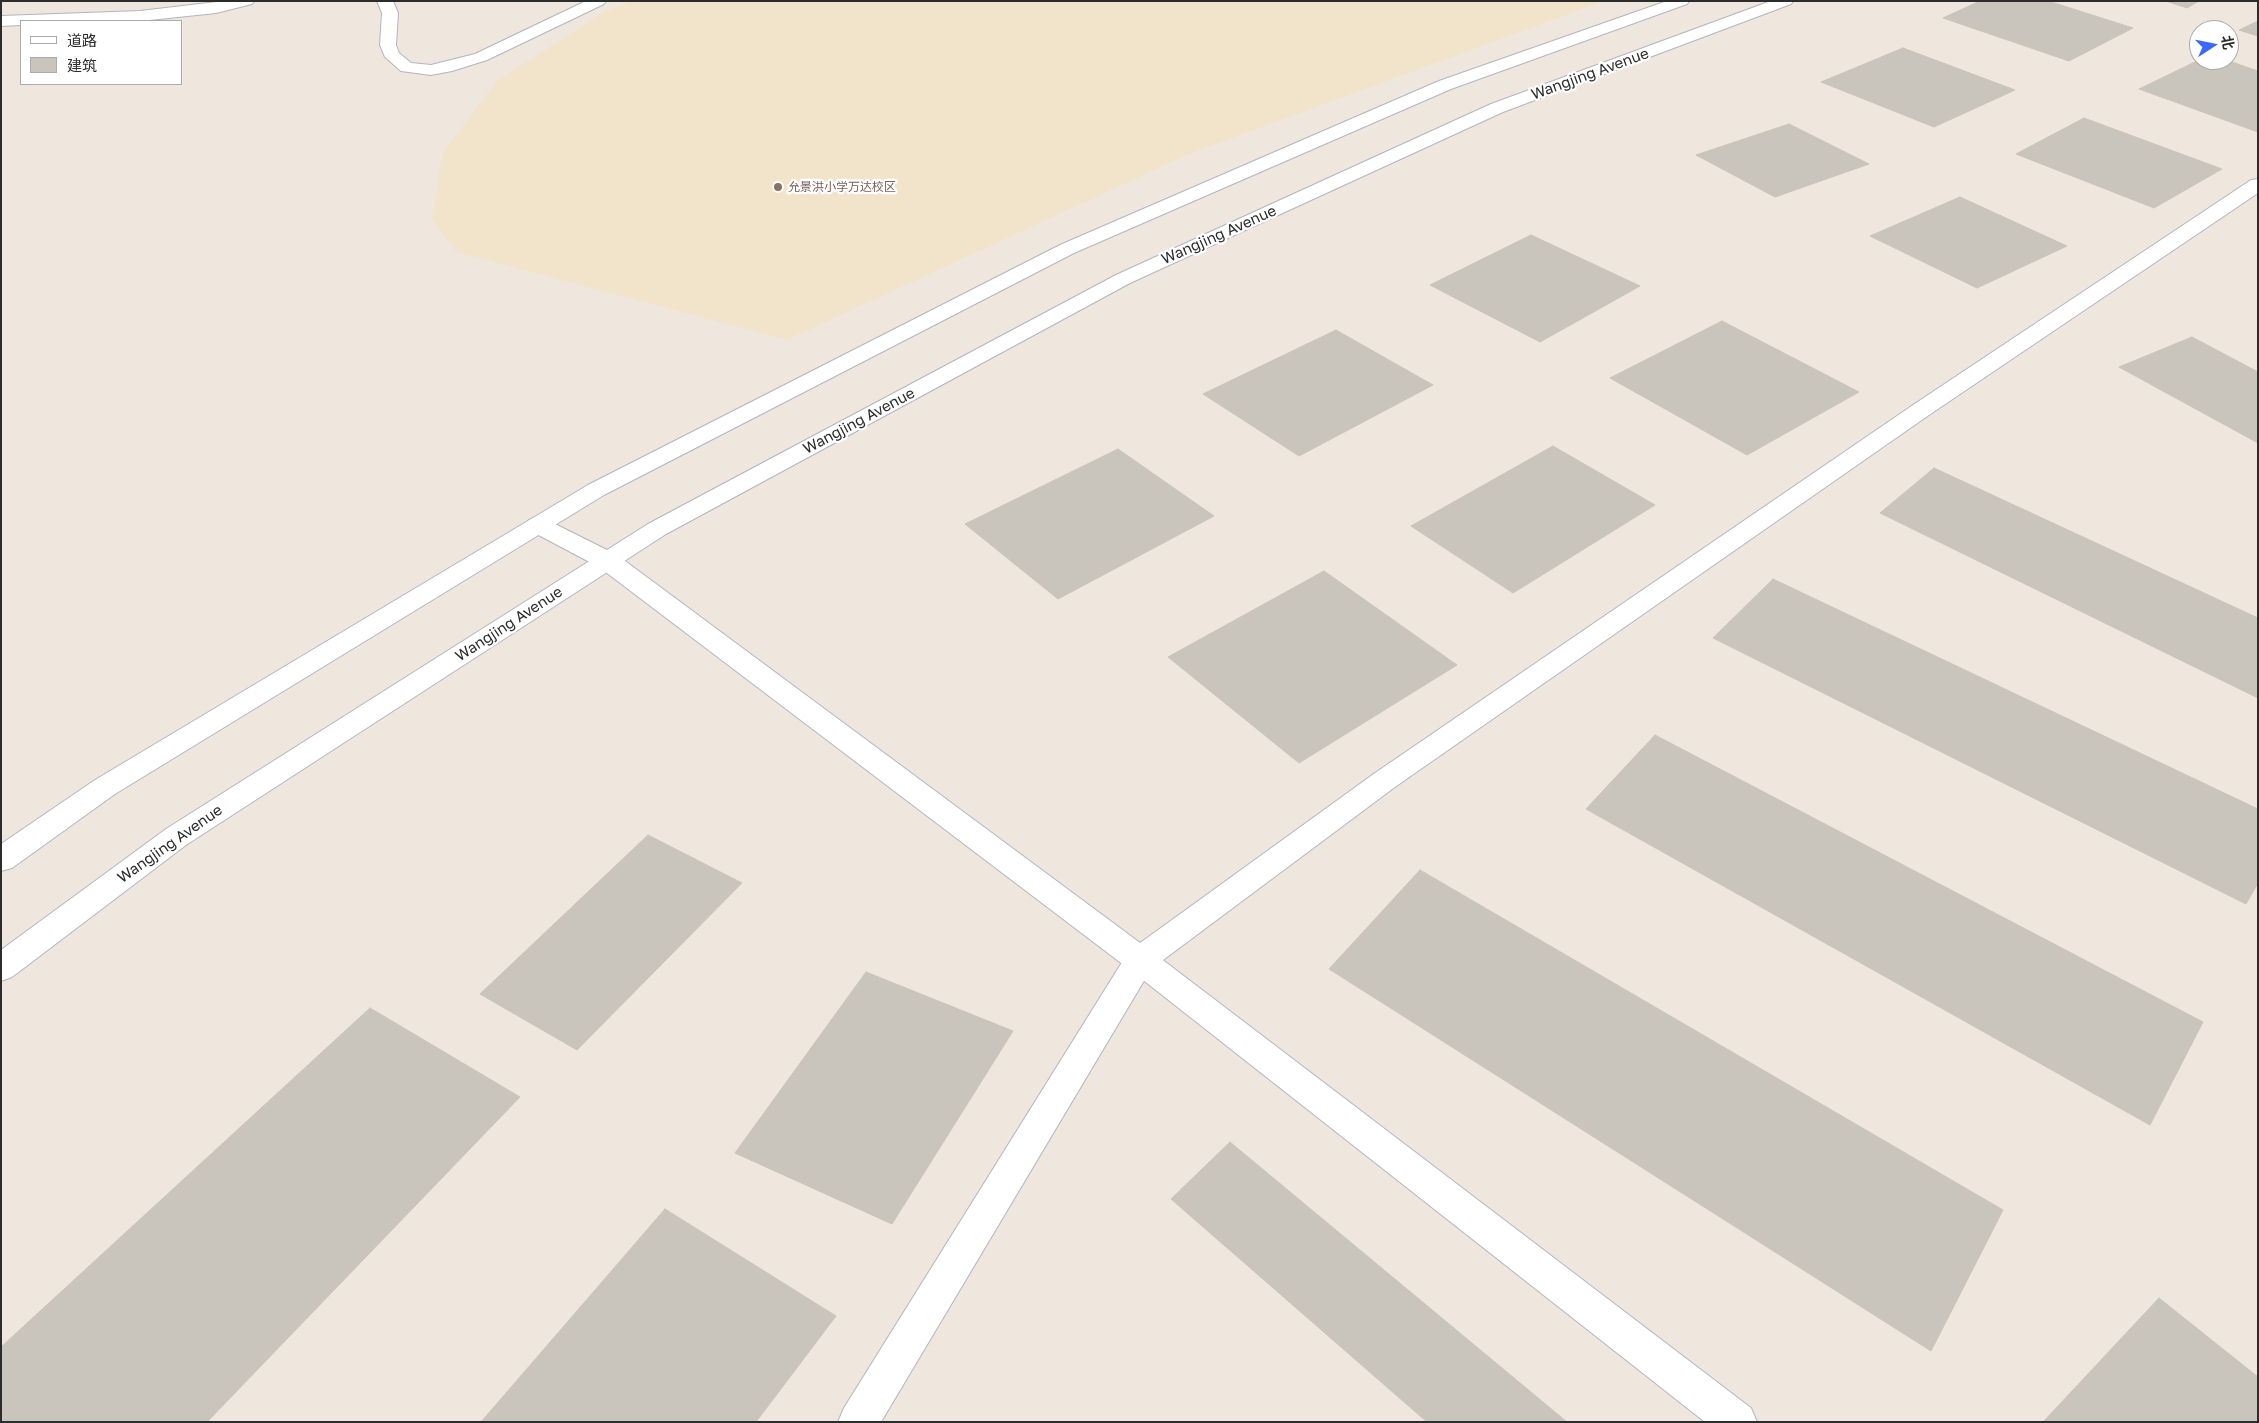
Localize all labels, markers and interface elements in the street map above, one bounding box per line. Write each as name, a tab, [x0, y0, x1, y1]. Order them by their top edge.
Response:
legend	[20, 20, 182, 85]
north arrow	[2189, 20, 2239, 70]
text: 道路	[67, 31, 97, 49]
text: 北	[2219, 34, 2238, 51]
street label: Wangjing Avenue	[1529, 44, 1651, 104]
text: 建筑	[67, 56, 97, 74]
place label: 允景洪小学万达校区	[788, 180, 896, 194]
marker: 允景洪小学万达校区	[772, 181, 784, 193]
street label: Wangjing Avenue	[1159, 202, 1279, 268]
street label: Wangjing Avenue	[800, 384, 918, 458]
street label: Wangjing Avenue	[452, 583, 566, 665]
street label: Wangjing Avenue	[114, 801, 226, 887]

